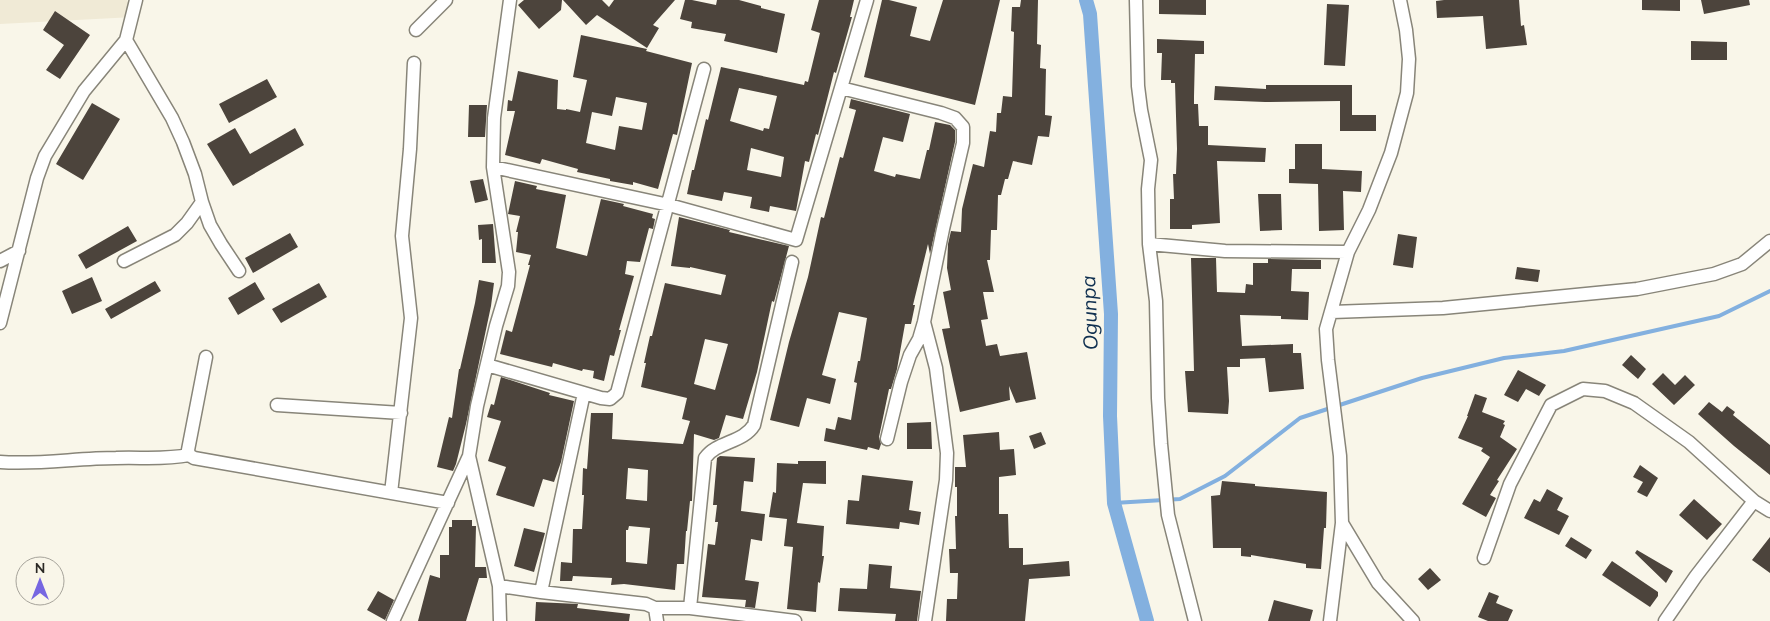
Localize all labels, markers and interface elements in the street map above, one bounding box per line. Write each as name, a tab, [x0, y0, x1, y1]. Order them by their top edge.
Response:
water label: Ogunpa	[1075, 275, 1103, 351]
north arrow	[15, 556, 65, 606]
text: N	[35, 559, 45, 577]

